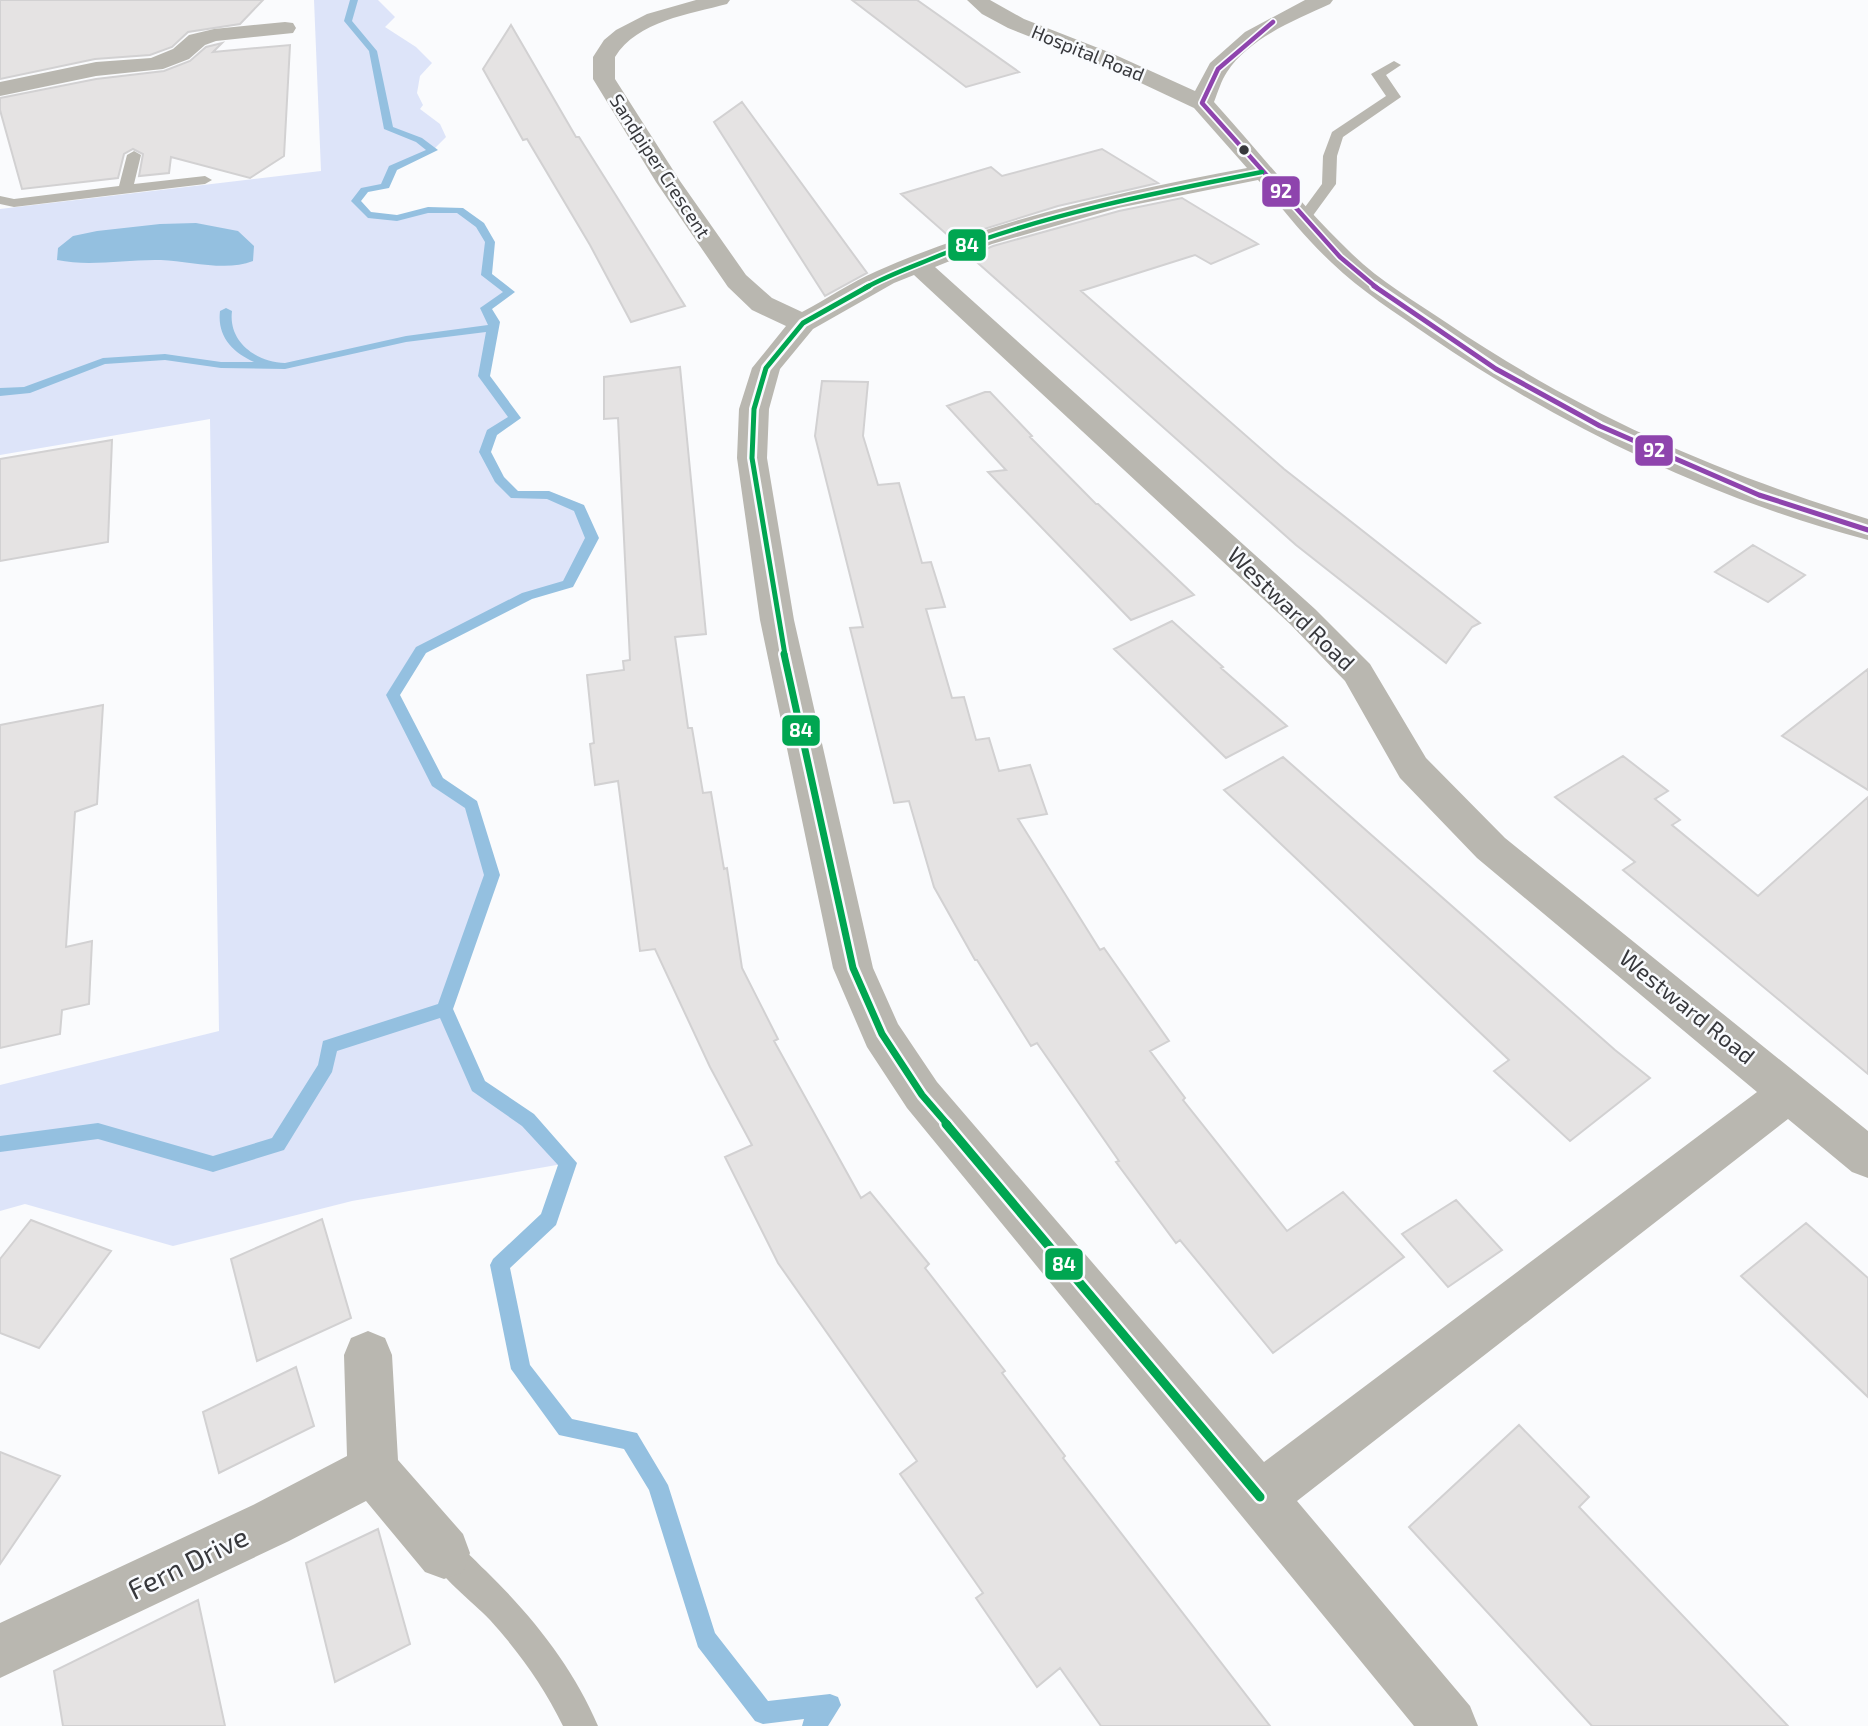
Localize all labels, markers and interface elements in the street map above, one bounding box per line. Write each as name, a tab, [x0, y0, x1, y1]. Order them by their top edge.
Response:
street label: Hospital Road	[1028, 19, 1148, 86]
street label: Sandpiper Crescent	[605, 89, 716, 242]
unlabelled marker	[1237, 143, 1251, 157]
line badge: 92	[1261, 175, 1301, 208]
text: 92	[1270, 179, 1292, 202]
line badge: 84	[947, 228, 987, 262]
text: 84	[955, 233, 979, 256]
line badge: 92	[1634, 434, 1674, 467]
text: 92	[1643, 438, 1665, 461]
street label: Westward Road	[1222, 541, 1361, 676]
line badge: 84	[781, 714, 821, 747]
text: 84	[789, 718, 813, 741]
street label: Westward Road	[1614, 943, 1761, 1069]
line badge: 84	[1044, 1247, 1084, 1281]
text: 84	[1052, 1252, 1076, 1275]
street label: Fern Drive	[122, 1518, 253, 1606]

